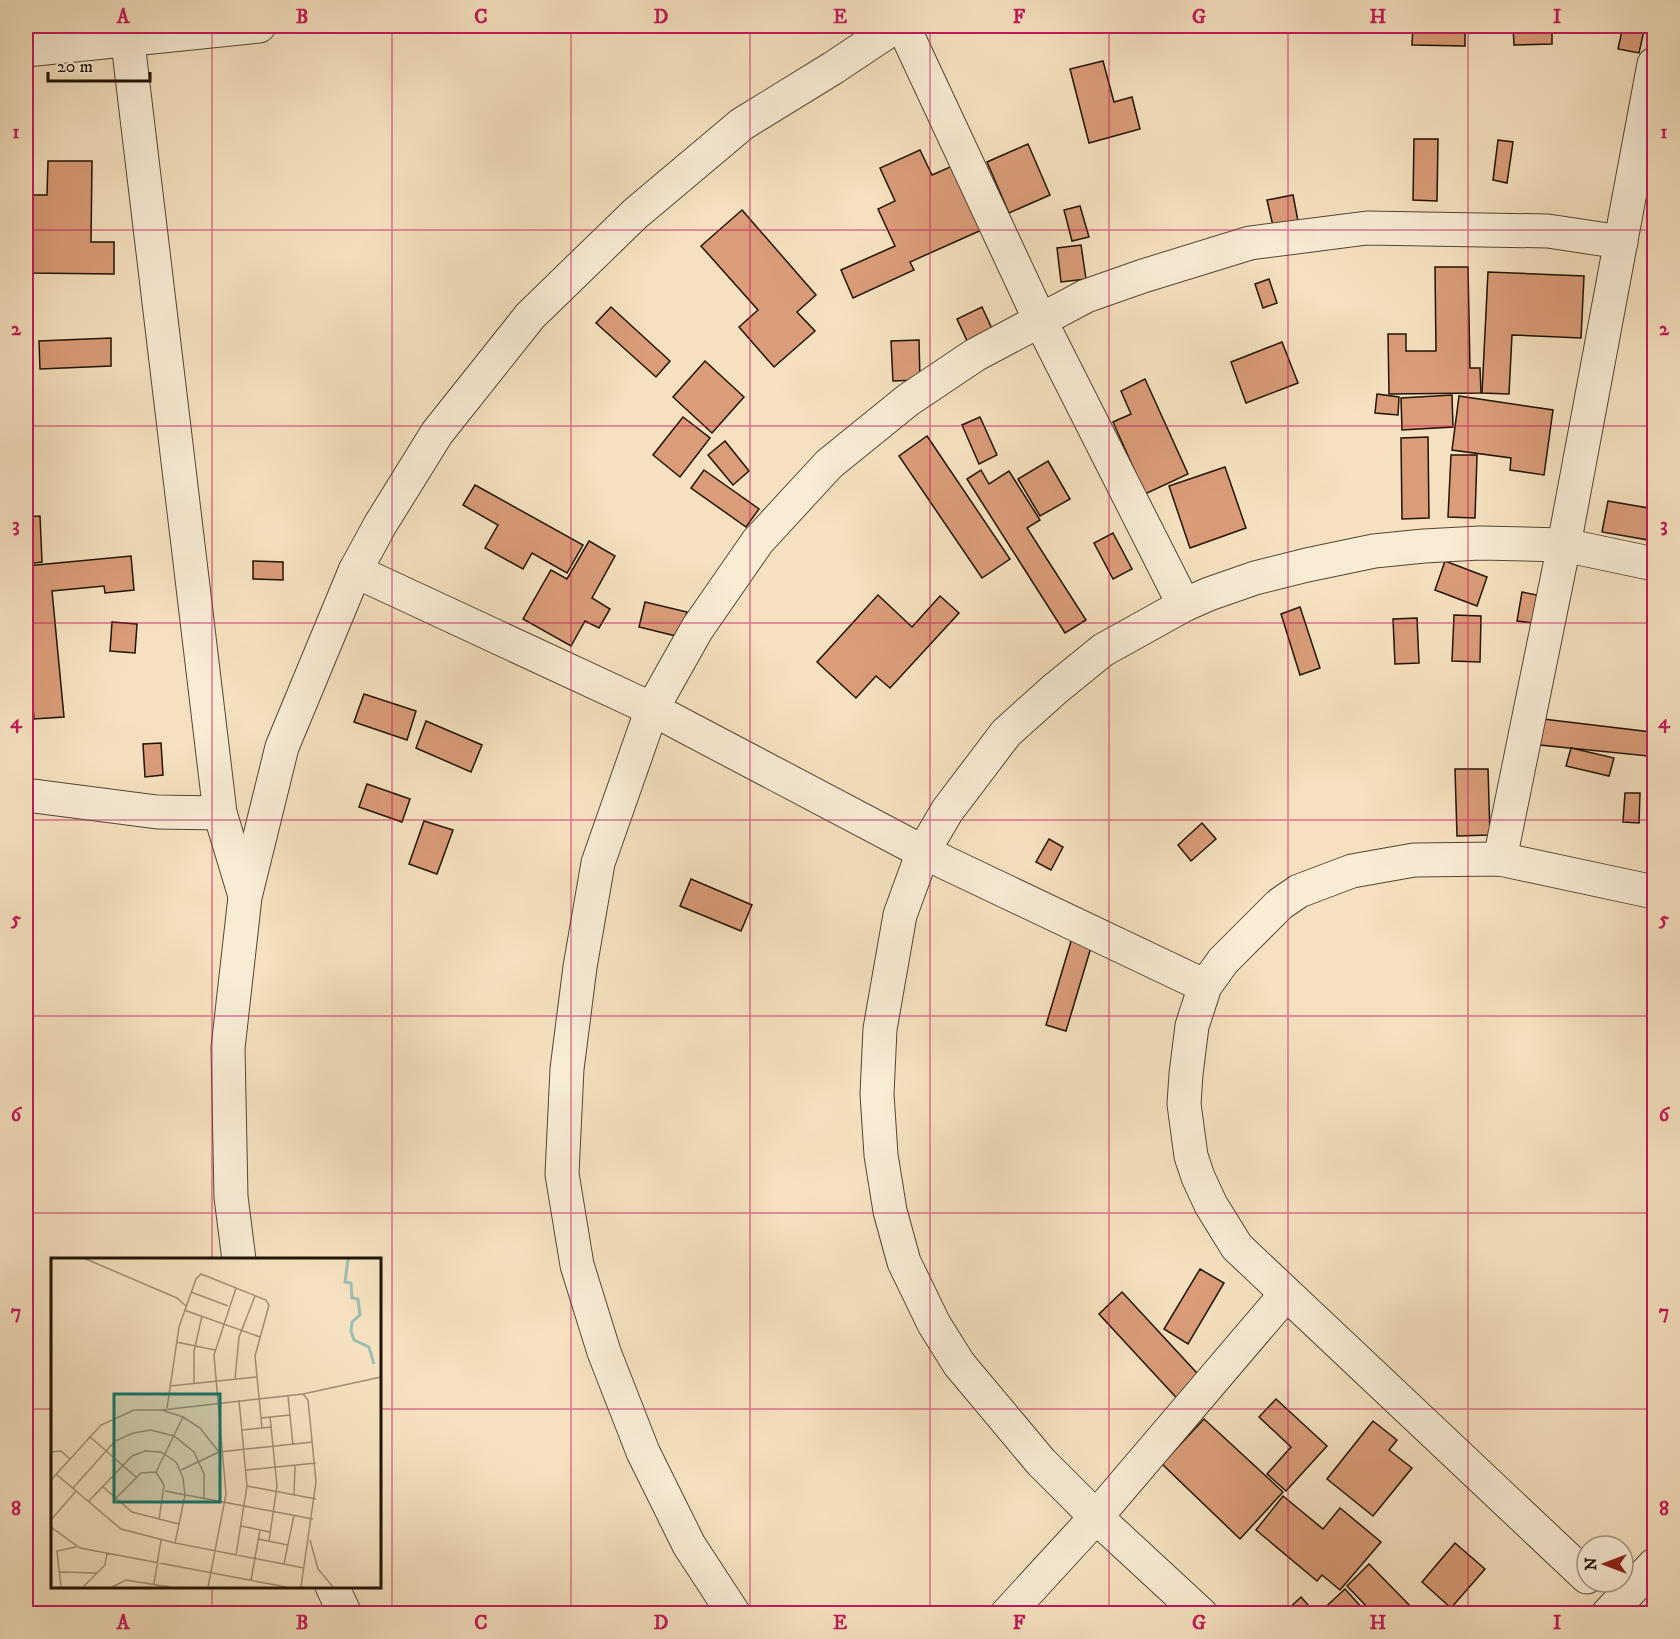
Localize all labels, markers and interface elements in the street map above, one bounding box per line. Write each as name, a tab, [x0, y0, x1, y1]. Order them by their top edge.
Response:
text: A	[116, 5, 131, 30]
text: B	[296, 5, 308, 30]
text: C	[474, 5, 488, 30]
text: D	[654, 5, 669, 30]
text: E	[833, 5, 847, 30]
text: F	[1013, 5, 1026, 30]
text: G	[1192, 5, 1206, 30]
text: H	[1370, 5, 1387, 30]
text: I	[1553, 5, 1561, 30]
scale bar	[48, 45, 150, 83]
text: 20 m	[57, 56, 93, 78]
text: 1	[12, 120, 20, 145]
text: 1	[1660, 120, 1668, 145]
text: 2	[11, 317, 22, 342]
text: 2	[1659, 317, 1670, 342]
text: 3	[12, 513, 20, 538]
text: 3	[1660, 513, 1668, 538]
text: 4	[10, 710, 23, 735]
text: 4	[1658, 710, 1671, 735]
text: 5	[10, 907, 21, 932]
text: 5	[1658, 907, 1669, 932]
text: 6	[11, 1103, 23, 1128]
text: 6	[1659, 1103, 1671, 1128]
inset map	[51, 1258, 381, 1588]
text: 7	[11, 1300, 21, 1325]
text: 7	[1659, 1300, 1669, 1325]
text: 8	[11, 1497, 21, 1522]
text: 8	[1659, 1497, 1669, 1522]
north arrow	[1575, 1534, 1635, 1594]
text: N	[1581, 1557, 1601, 1571]
text: A	[116, 1611, 131, 1636]
text: B	[296, 1611, 308, 1636]
text: C	[474, 1611, 488, 1636]
text: D	[654, 1611, 669, 1636]
text: E	[833, 1611, 847, 1636]
text: F	[1013, 1611, 1026, 1636]
text: G	[1192, 1611, 1206, 1636]
text: H	[1370, 1611, 1387, 1636]
text: I	[1553, 1611, 1561, 1636]

